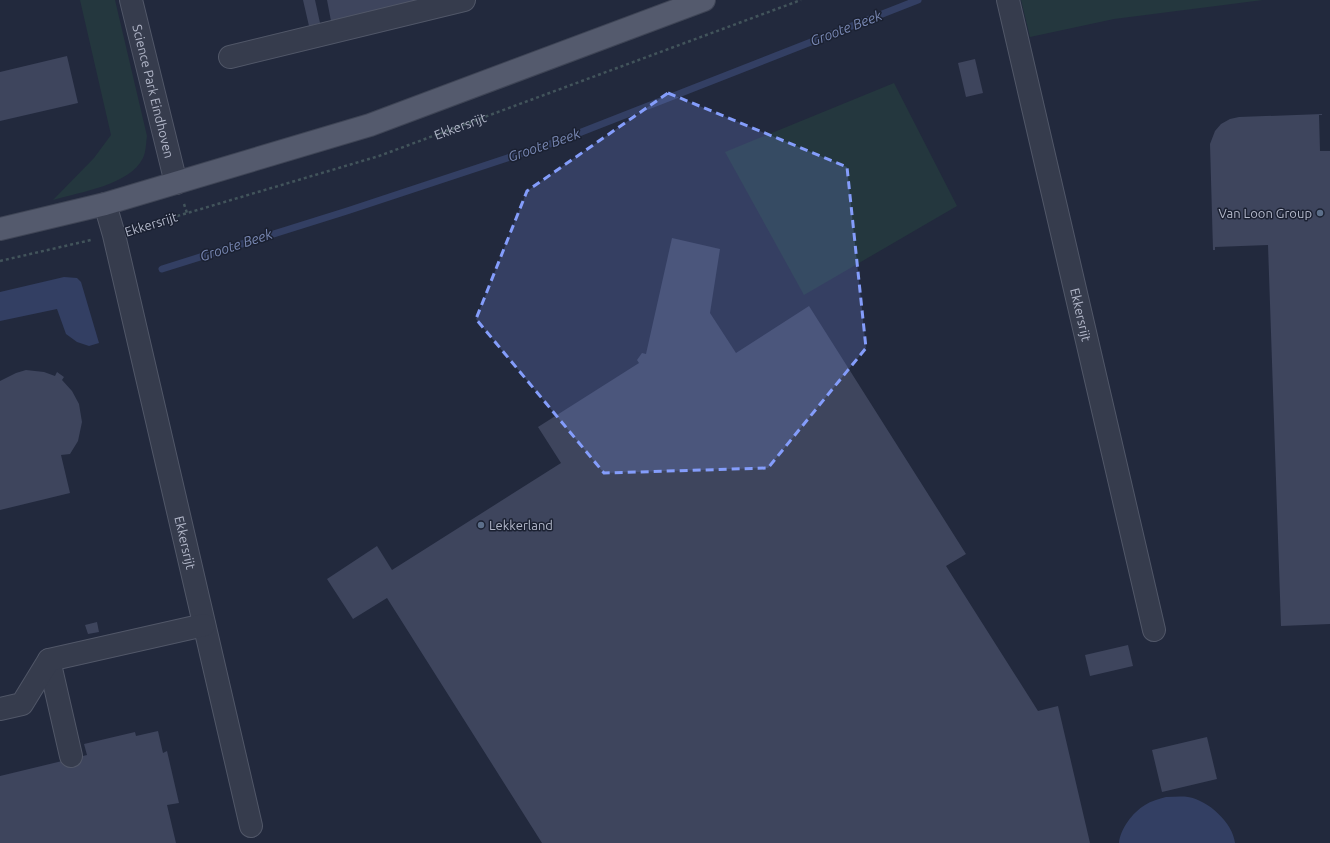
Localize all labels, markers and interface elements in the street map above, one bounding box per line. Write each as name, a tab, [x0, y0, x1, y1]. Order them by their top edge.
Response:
water label: Groote Beek	[808, 7, 885, 49]
street label: Science Park Eindhoven	[130, 23, 177, 160]
street label: Ekkersrijt	[432, 110, 488, 142]
water label: Groote Beek	[506, 125, 583, 165]
place label: Van Loon Group	[1218, 206, 1312, 220]
marker: Van Loon Group	[1315, 208, 1325, 218]
street label: Ekkersrijt	[123, 209, 179, 239]
water label: Groote Beek	[198, 226, 275, 264]
street label: Ekkersrijt	[1068, 287, 1094, 343]
street label: Ekkersrijt	[172, 514, 198, 571]
place label: Lekkerland	[489, 518, 553, 532]
marker: Lekkerland	[476, 520, 486, 530]

